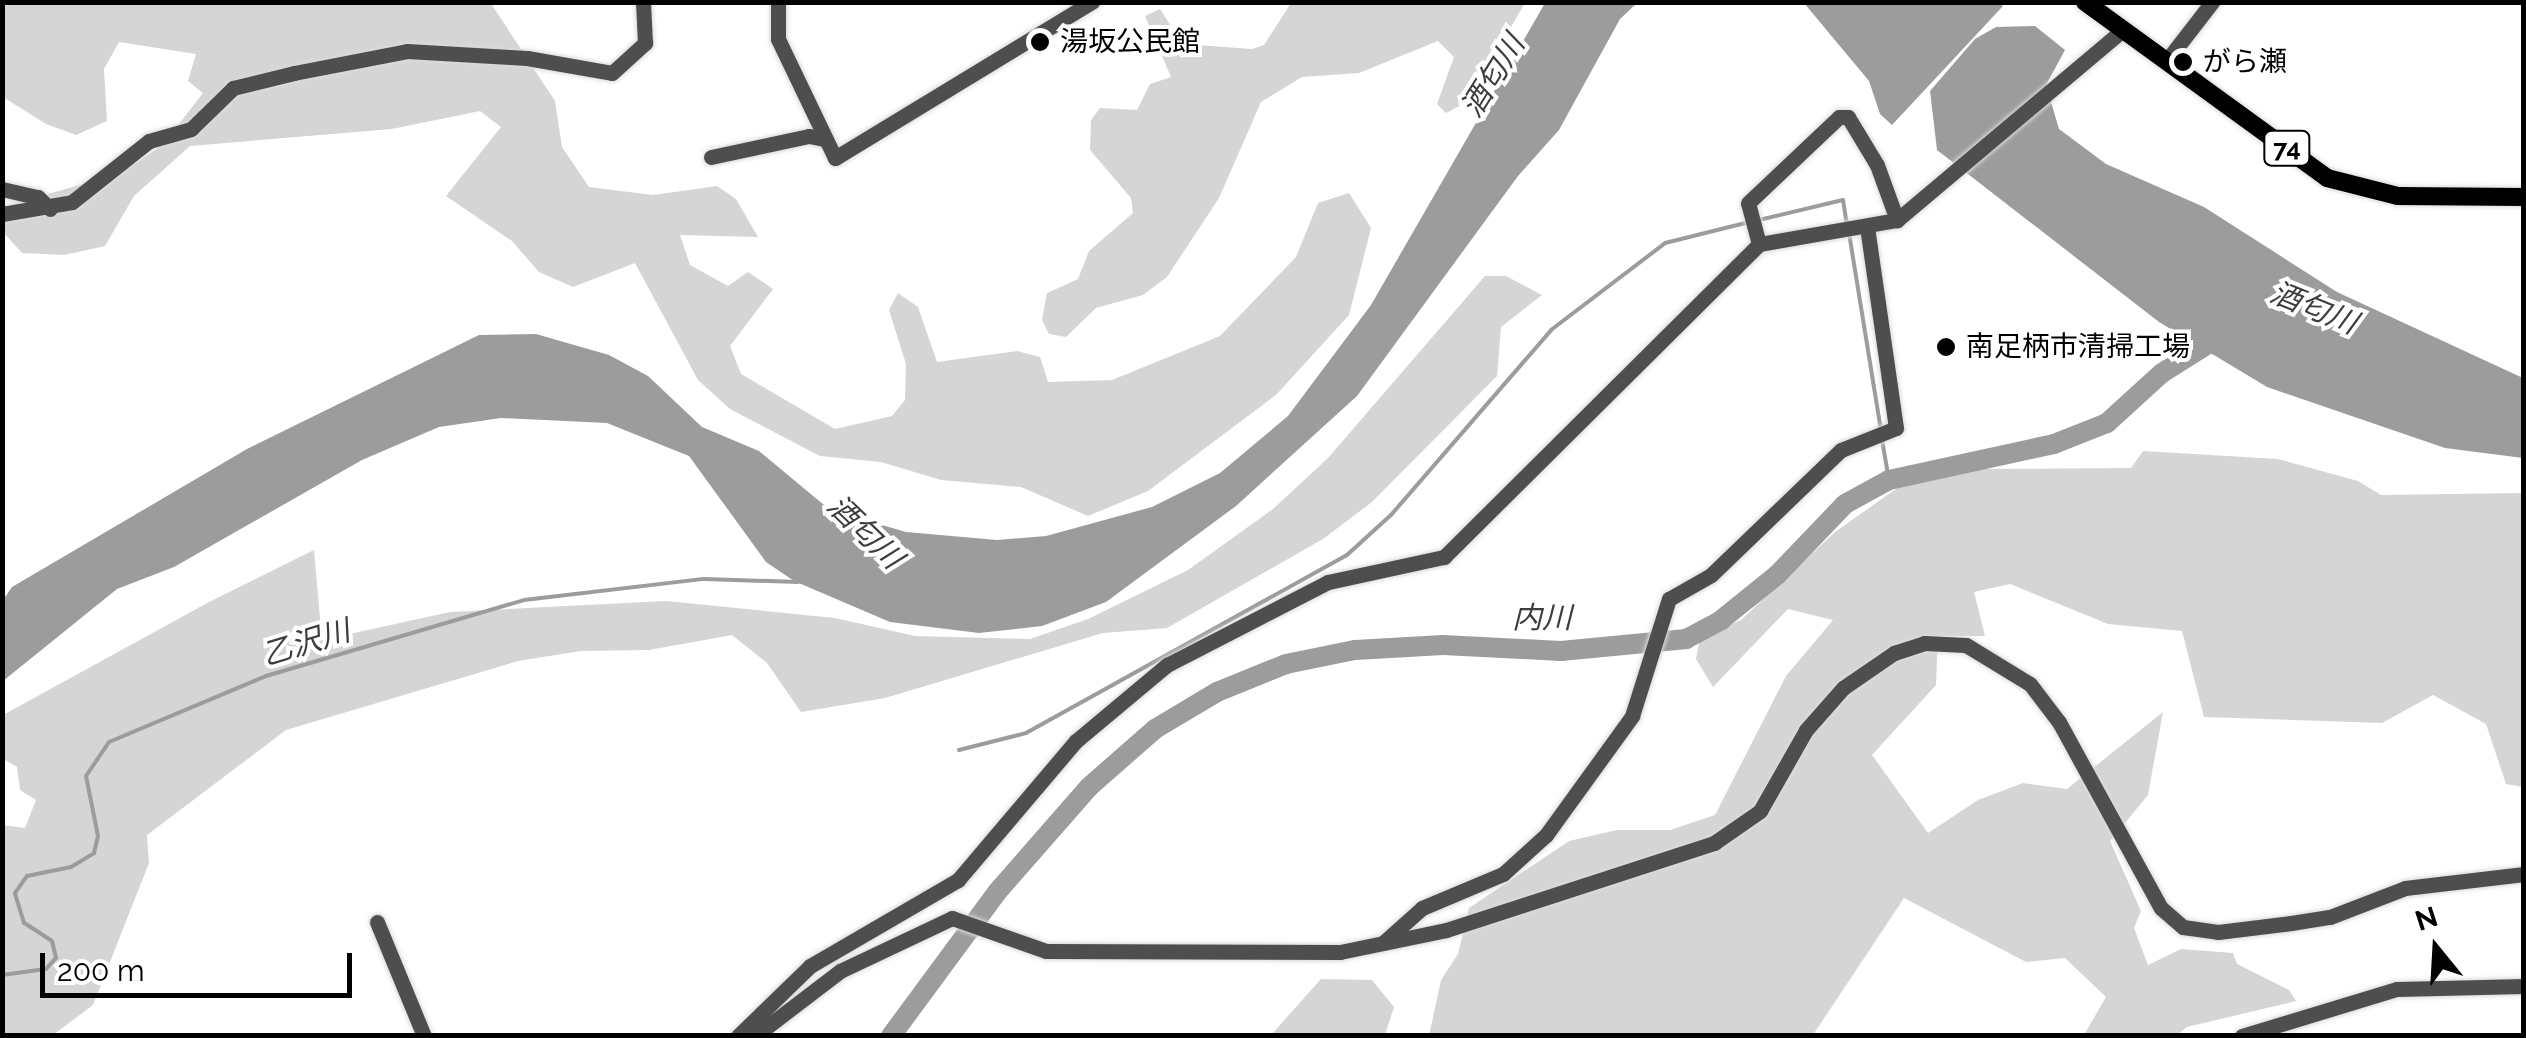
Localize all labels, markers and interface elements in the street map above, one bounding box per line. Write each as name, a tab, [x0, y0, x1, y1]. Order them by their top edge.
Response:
place label: 湯坂公民館	[1060, 25, 1200, 59]
water label: 酒匂川	[1454, 28, 1532, 124]
marker: 湯坂公民館	[1029, 31, 1051, 53]
place label: がら瀬	[2203, 45, 2287, 79]
marker: がら瀬	[2172, 51, 2194, 73]
road number: 74	[2262, 128, 2312, 168]
water label: 酒匂川	[2266, 274, 2362, 342]
place label: 南足柄市清掃工場	[1966, 330, 2190, 364]
marker: 南足柄市清掃工場	[1935, 336, 1957, 358]
water label: 酒匂川	[820, 488, 910, 576]
water label: 内川	[1512, 600, 1572, 636]
water label: 乙沢川	[258, 613, 354, 673]
north arrow	[2386, 898, 2486, 998]
text: N	[2411, 900, 2442, 938]
scale bar	[45, 933, 358, 995]
text: 200 m	[57, 953, 145, 988]

